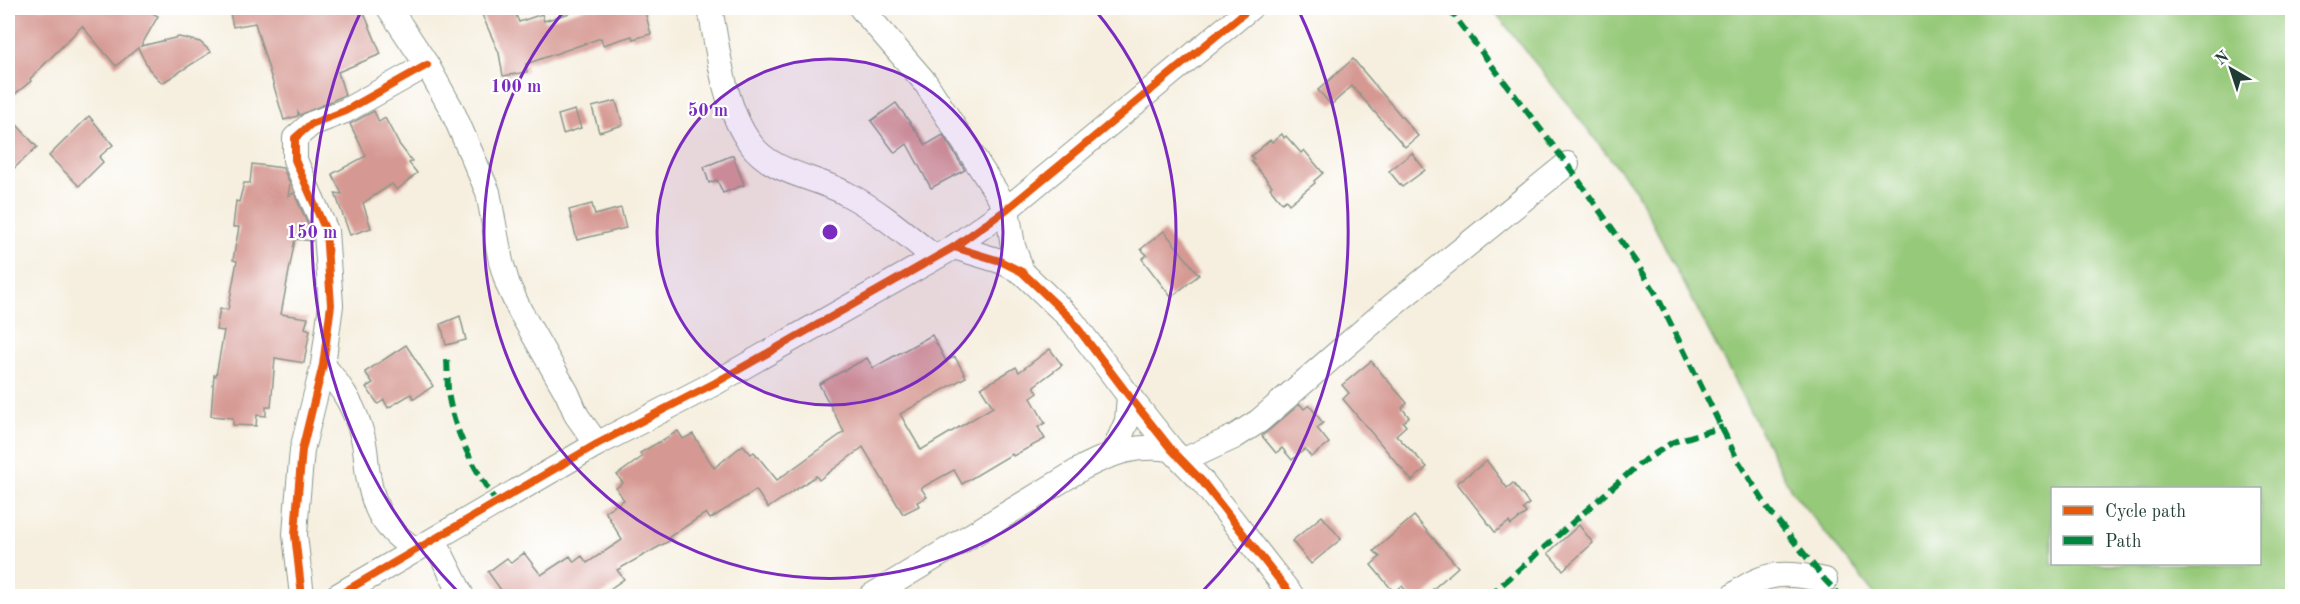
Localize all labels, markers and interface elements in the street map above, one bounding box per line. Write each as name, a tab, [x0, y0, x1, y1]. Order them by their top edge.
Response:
north arrow	[2201, 39, 2261, 99]
text: N	[2213, 48, 2233, 69]
text: 100 m	[491, 78, 541, 96]
text: 50 m	[688, 102, 728, 120]
centre of rings	[820, 222, 840, 242]
text: 150 m	[287, 224, 337, 242]
legend	[2051, 487, 2261, 565]
text: Cycle path	[2105, 503, 2186, 521]
text: Path	[2105, 533, 2142, 551]

